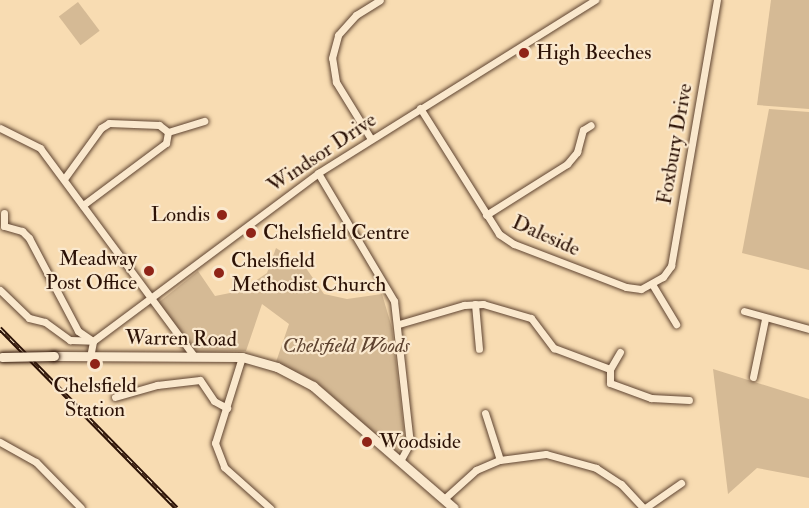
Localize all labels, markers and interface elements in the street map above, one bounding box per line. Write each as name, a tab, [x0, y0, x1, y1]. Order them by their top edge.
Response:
place label: High Beeches	[536, 40, 651, 66]
marker: High Beeches	[517, 46, 531, 60]
street label: Foxbury Drive	[652, 81, 698, 207]
street label: Windsor Drive	[263, 107, 381, 199]
place label: Londis	[151, 202, 210, 228]
marker: Londis	[215, 208, 229, 222]
street label: Daleside	[508, 210, 584, 262]
place label: Chelsfield Centre	[263, 220, 409, 246]
marker: Chelsfield Centre	[244, 226, 258, 240]
place label: Meadway Post Office	[46, 246, 137, 296]
place label: Chelsfield Methodist Church	[231, 248, 386, 298]
marker: Meadway Post Office	[142, 264, 156, 278]
marker: Chelsfield Methodist Church	[212, 266, 226, 280]
street label: Warren Road	[125, 325, 237, 353]
park label: Chelsfield Woods	[282, 333, 410, 359]
marker: Chelsfield Station	[88, 357, 102, 371]
place label: Chelsfield Station	[53, 373, 137, 423]
place label: Woodside	[379, 429, 461, 455]
marker: Woodside	[360, 435, 374, 449]

